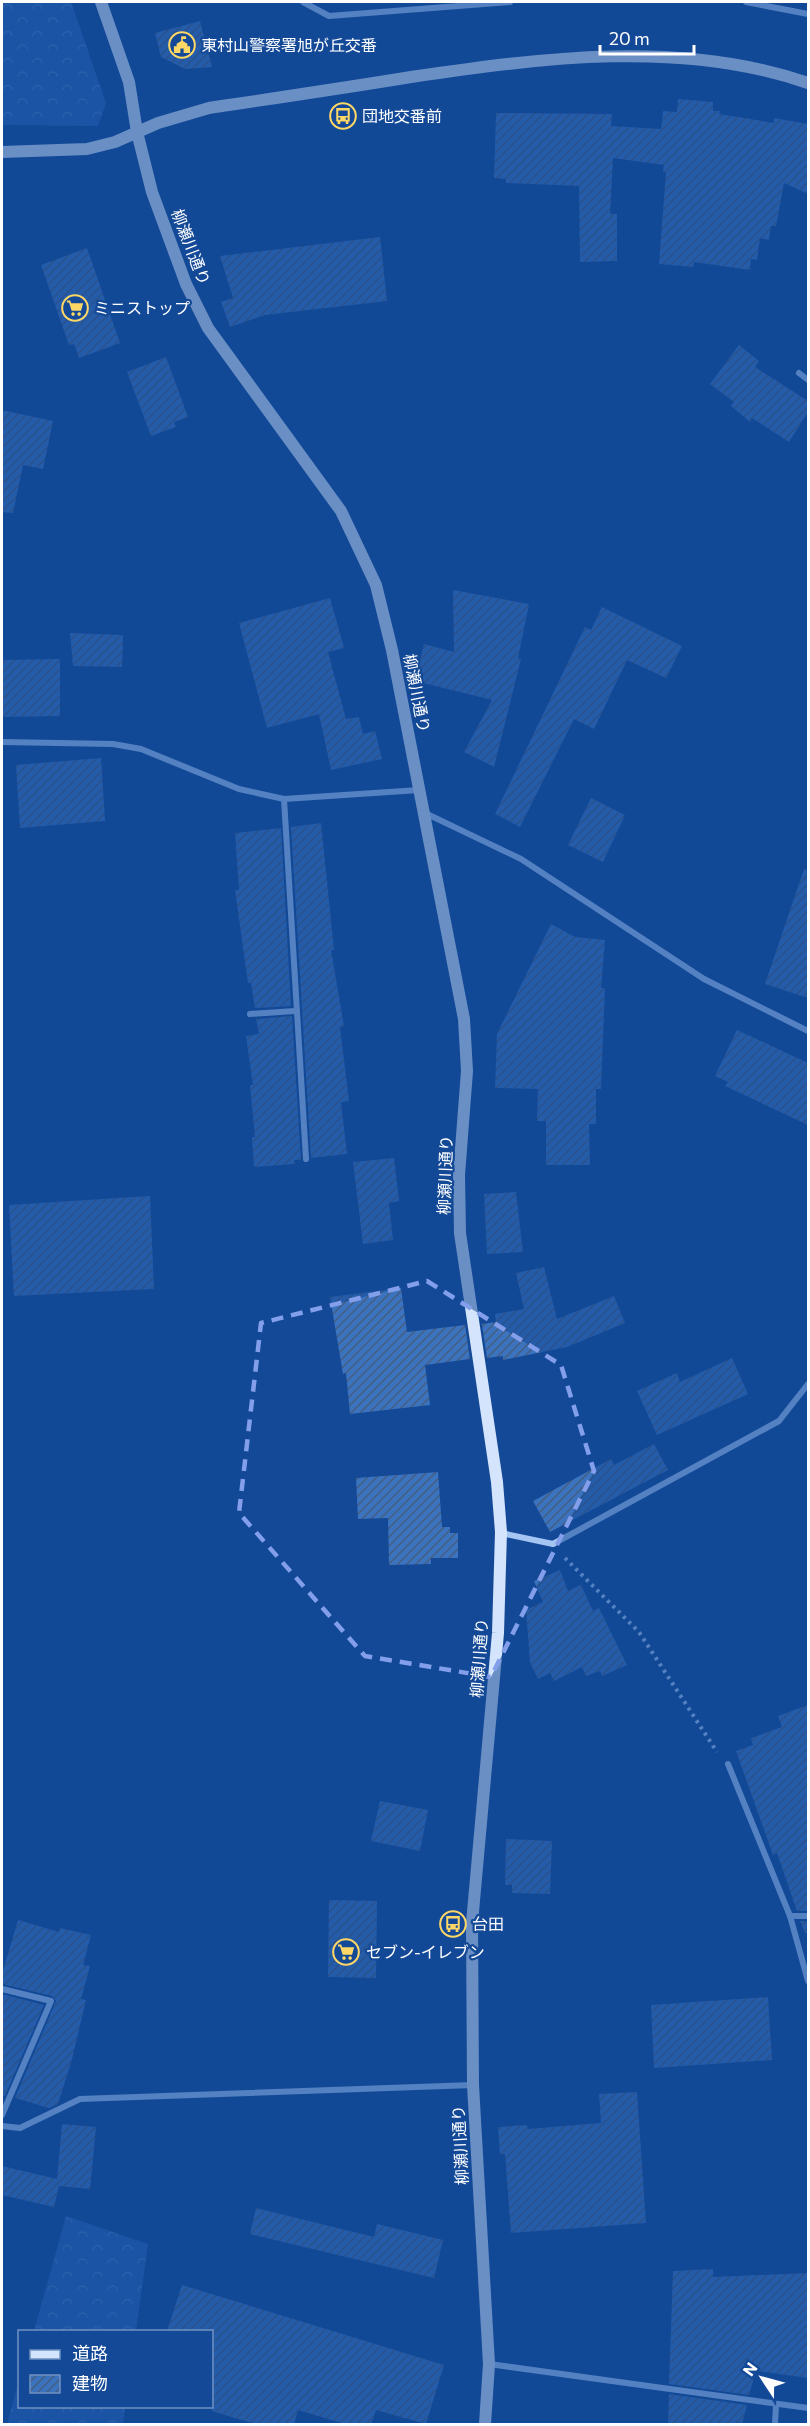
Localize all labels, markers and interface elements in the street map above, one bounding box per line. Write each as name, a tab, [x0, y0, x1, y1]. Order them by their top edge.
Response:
scale bar	[600, 18, 694, 56]
text: 20 m	[609, 27, 650, 49]
public building icon: 東村山警察署旭が丘交番	[167, 30, 197, 60]
place label: 東村山警察署旭が丘交番	[201, 35, 377, 54]
bus stop icon: 団地交番前	[328, 101, 358, 131]
place label: 団地交番前	[362, 106, 442, 125]
street label: 柳瀬川通り	[168, 206, 215, 288]
supermarket icon: ミニストップ	[60, 293, 90, 323]
place label: ミニストップ	[94, 298, 190, 317]
street label: 柳瀬川通り	[401, 652, 434, 734]
street label: 柳瀬川通り	[434, 1135, 455, 1215]
street label: 柳瀬川通り	[466, 1617, 491, 1699]
bus stop icon: 台田	[438, 1909, 468, 1939]
place label: 台田	[472, 1914, 504, 1933]
supermarket icon: セブン-イレブン	[331, 1937, 361, 1967]
place label: セブン-イレブン	[366, 1942, 485, 1961]
street label: 柳瀬川通り	[448, 2105, 471, 2185]
legend	[18, 2330, 213, 2408]
text: 道路	[72, 2342, 108, 2364]
north arrow	[732, 2348, 792, 2408]
text: N	[738, 2358, 761, 2379]
text: 建物	[72, 2372, 108, 2394]

